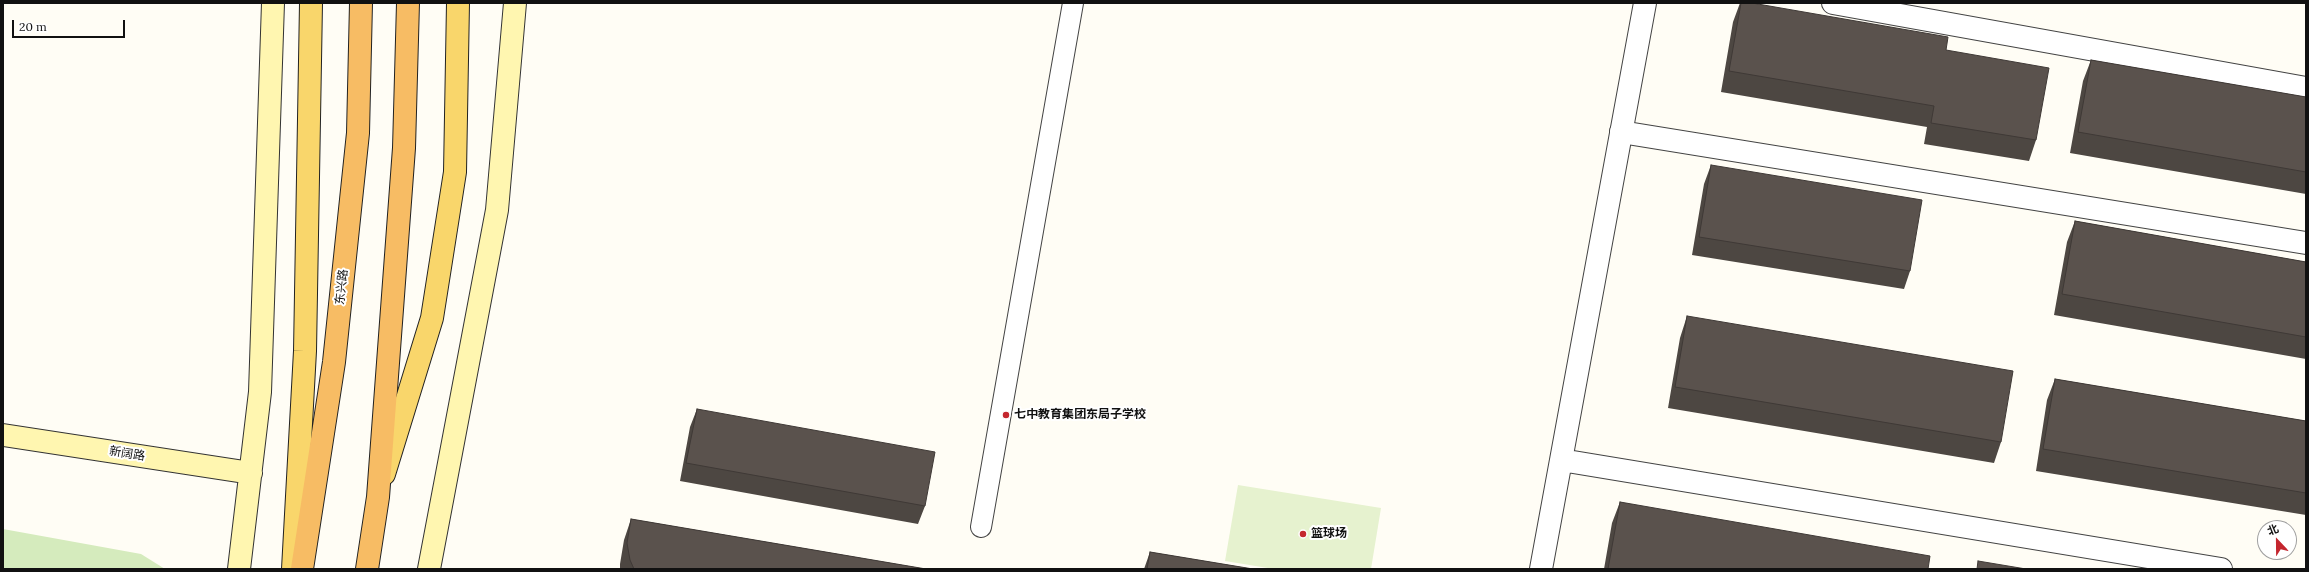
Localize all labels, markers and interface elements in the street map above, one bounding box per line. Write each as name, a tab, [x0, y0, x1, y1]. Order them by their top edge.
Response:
scale bar	[14, 12, 127, 38]
text: 20 m	[19, 19, 47, 34]
street label: 东兴路	[333, 268, 351, 306]
place label: 七中教育集团东局子学校	[1014, 408, 1146, 422]
marker: 七中教育集团东局子学校	[1001, 410, 1011, 420]
street label: 新阔路	[108, 444, 146, 464]
north arrow	[2257, 520, 2297, 560]
text: 北	[2265, 521, 2281, 538]
place label: 篮球场	[1311, 527, 1347, 541]
marker: 篮球场	[1298, 529, 1308, 539]

